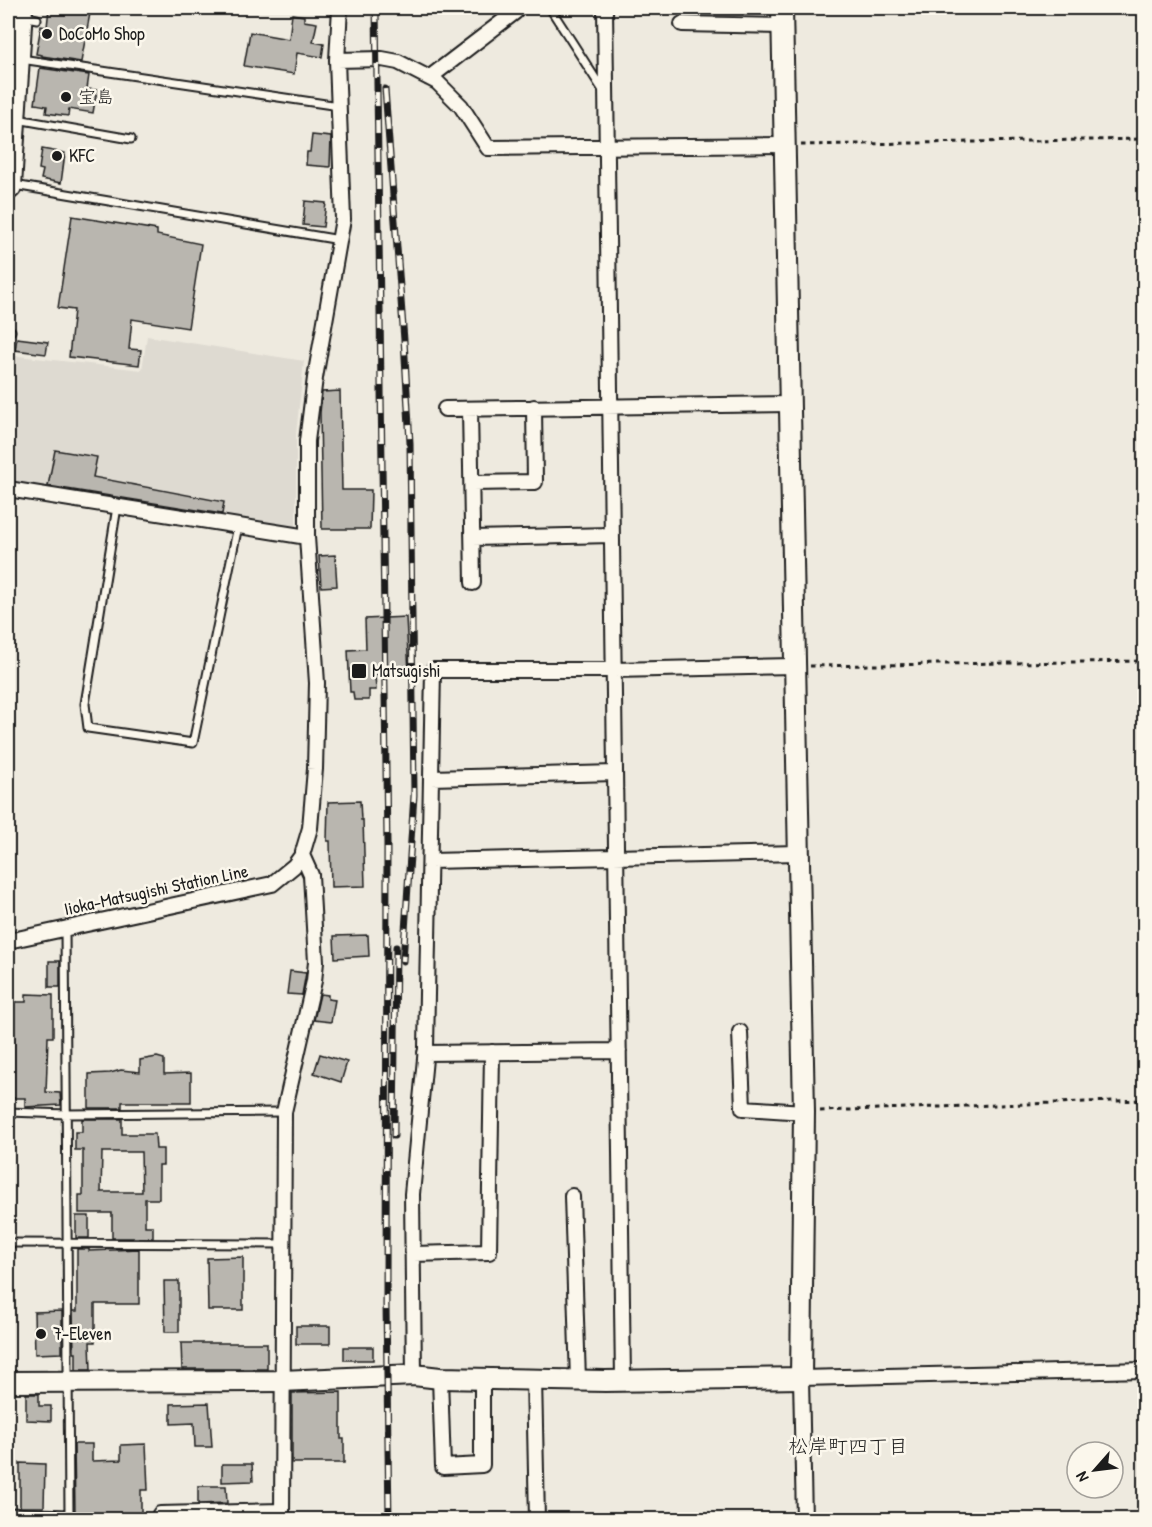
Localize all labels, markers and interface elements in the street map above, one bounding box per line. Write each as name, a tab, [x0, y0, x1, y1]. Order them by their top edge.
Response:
place label: DoCoMo Shop	[59, 21, 145, 46]
marker: DoCoMo Shop	[40, 27, 54, 41]
place label: 宝島	[78, 84, 114, 109]
marker: 宝島	[59, 90, 73, 104]
place label: KFC	[69, 143, 95, 168]
marker: KFC	[50, 149, 64, 163]
place label: Matsugishi	[372, 658, 441, 683]
marker: Matsugishi	[350, 662, 368, 680]
street label: Iioka-Matsugishi Station Line	[62, 858, 250, 921]
place label: 7-Eleven	[53, 1321, 112, 1346]
marker: 7-Eleven	[34, 1327, 48, 1341]
district label: 松岸町四丁目	[788, 1432, 908, 1459]
north arrow	[1065, 1440, 1125, 1500]
text: N	[1070, 1468, 1093, 1486]

